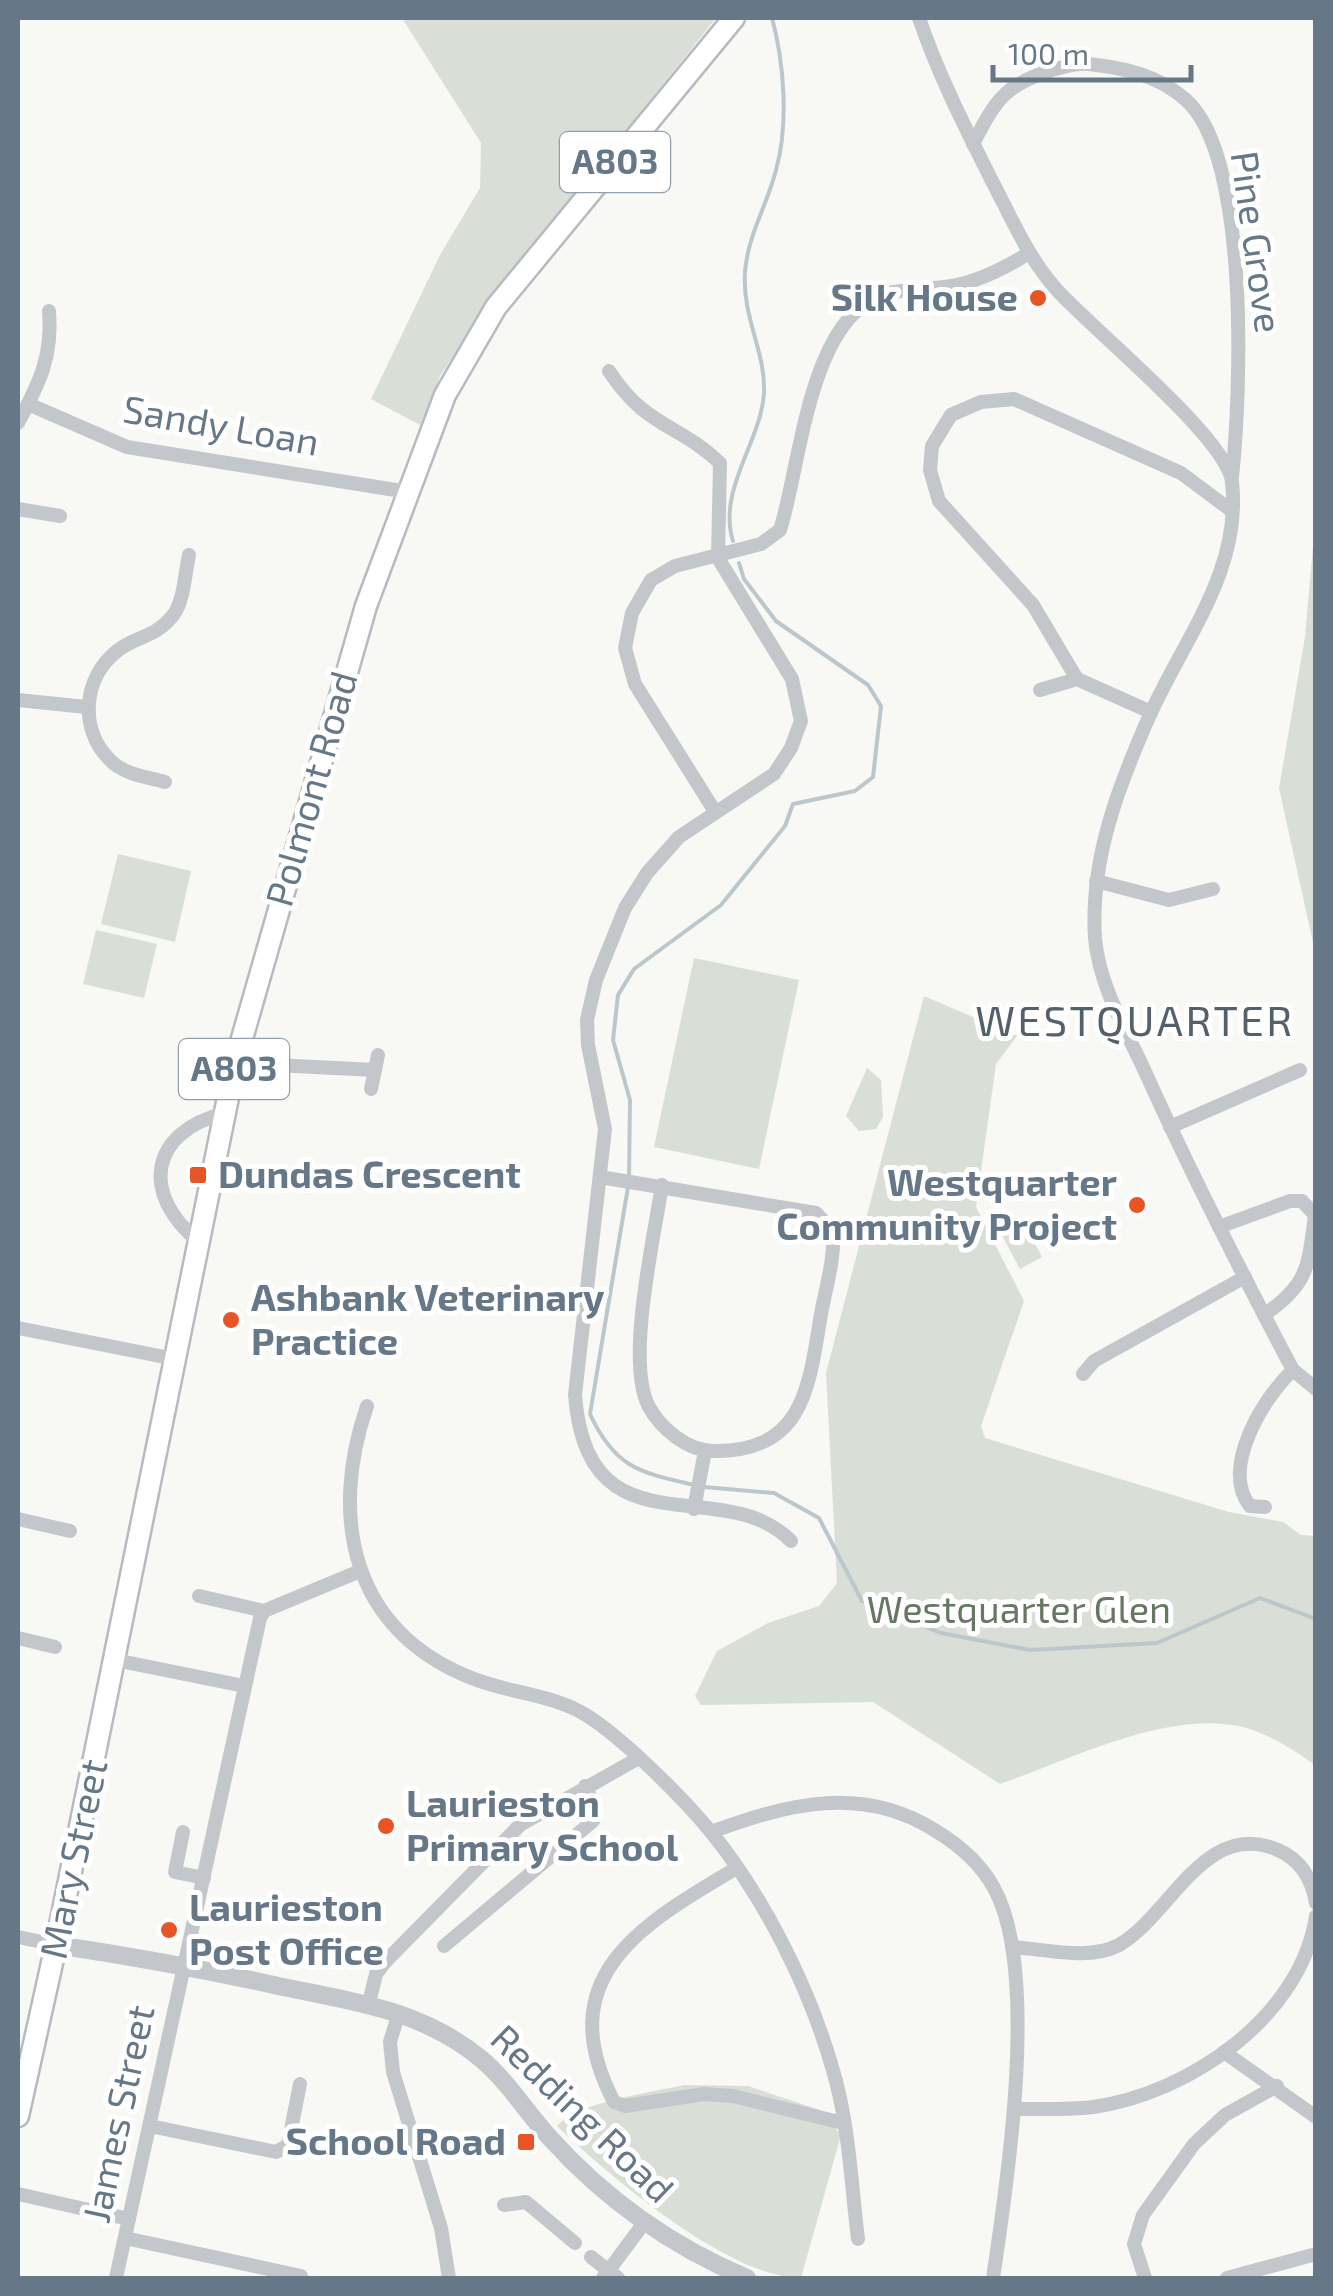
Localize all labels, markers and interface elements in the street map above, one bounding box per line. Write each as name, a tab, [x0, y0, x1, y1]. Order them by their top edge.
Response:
scale bar	[993, 20, 1190, 82]
text: 100 m	[1008, 35, 1089, 71]
road number: A803	[560, 132, 670, 192]
street label: Pine Grove	[1222, 148, 1293, 336]
place label: Silk House	[831, 273, 1018, 319]
marker: Silk House	[1027, 287, 1049, 309]
street label: Sandy Loan	[120, 384, 323, 464]
street label: Polmont Road	[255, 666, 366, 911]
district label: WESTQUARTER	[975, 994, 1295, 1045]
road number: A803	[179, 1039, 289, 1099]
place label: Dundas Crescent	[218, 1150, 521, 1196]
place label: Westquarter Community Project	[776, 1158, 1117, 1248]
marker: Dundas Crescent	[187, 1164, 209, 1186]
marker: Westquarter Community Project	[1126, 1194, 1148, 1216]
place label: Ashbank Veterinary Practice	[251, 1273, 605, 1363]
marker: Ashbank Veterinary Practice	[220, 1309, 242, 1331]
park label: Westquarter Glen	[867, 1585, 1171, 1631]
street label: Mary Street	[28, 1755, 116, 1963]
place label: Laurieston Primary School	[406, 1779, 679, 1869]
marker: Laurieston Primary School	[375, 1815, 397, 1837]
place label: Laurieston Post Office	[189, 1883, 384, 1973]
marker: Laurieston Post Office	[158, 1919, 180, 1941]
street label: James Street	[72, 2001, 163, 2226]
street label: Redding Road	[483, 2014, 684, 2211]
place label: School Road	[286, 2117, 506, 2163]
marker: School Road	[515, 2131, 537, 2153]

